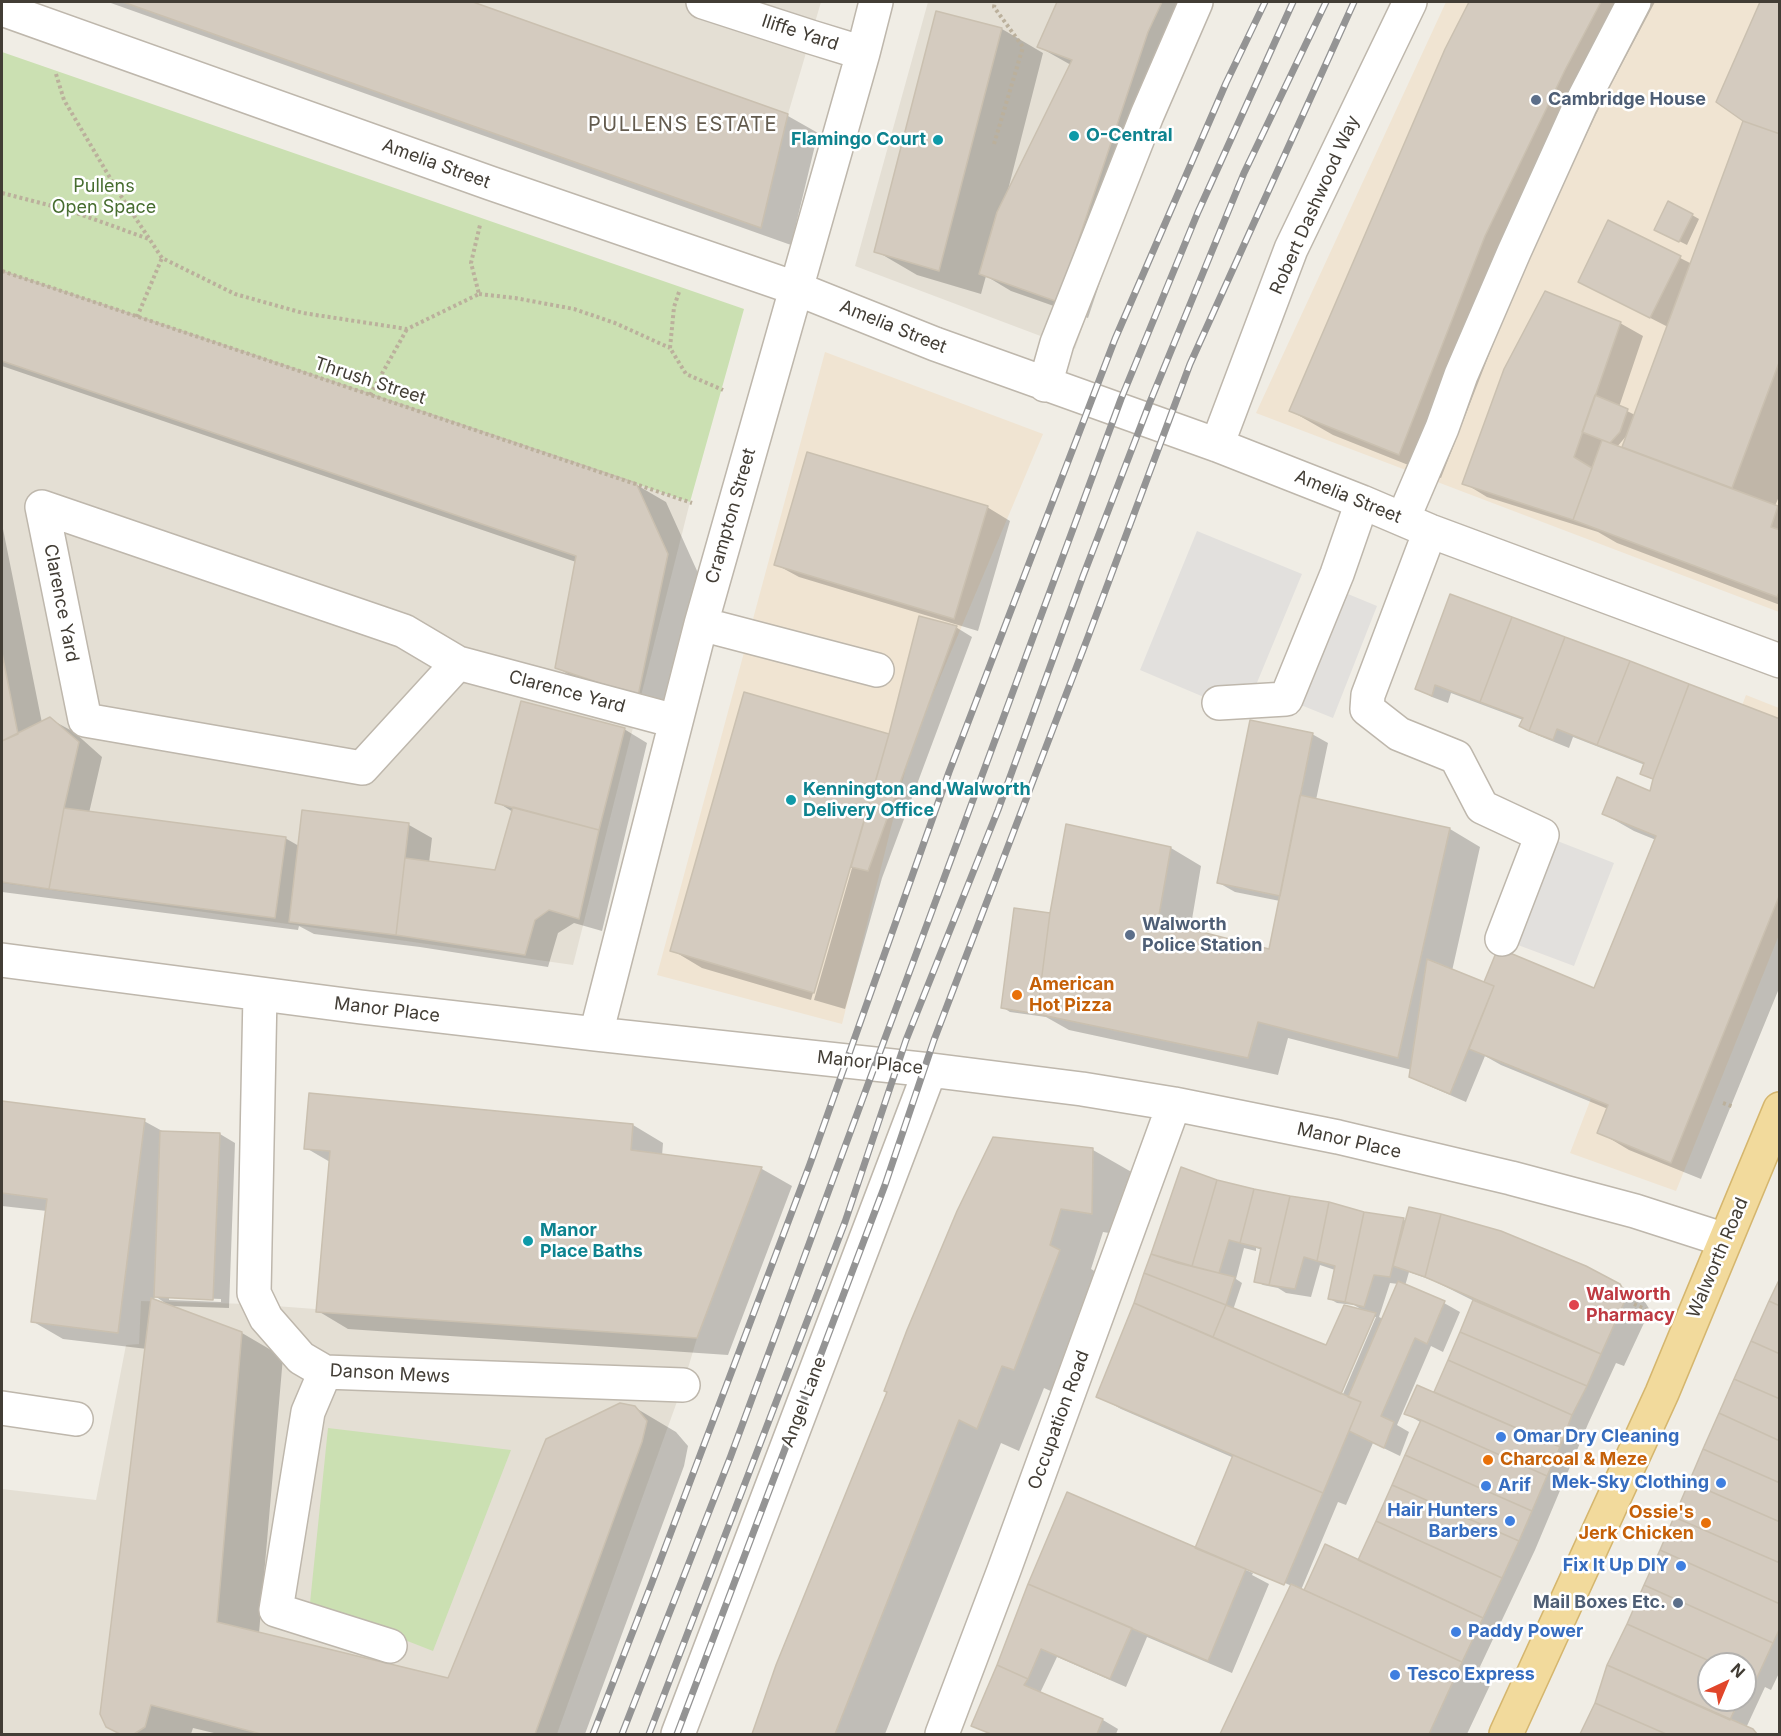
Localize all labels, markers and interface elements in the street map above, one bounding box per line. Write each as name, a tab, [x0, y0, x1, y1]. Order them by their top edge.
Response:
street label: Iliffe Yard	[759, 10, 841, 56]
place label: Cambridge House	[1548, 89, 1706, 111]
marker: Cambridge House	[1529, 93, 1543, 107]
street label: Robert Dashwood Way	[1266, 112, 1364, 298]
district label: PULLENS ESTATE	[588, 113, 778, 137]
place label: O-Central	[1086, 125, 1173, 147]
place label: Flamingo Court	[791, 129, 926, 151]
marker: O-Central	[1067, 129, 1081, 143]
marker: Flamingo Court	[931, 133, 945, 147]
street label: Amelia Street	[379, 134, 493, 194]
park label: Pullens Open Space	[52, 176, 156, 219]
street label: Amelia Street	[836, 296, 950, 358]
street label: Thrush Street	[312, 353, 428, 409]
street label: Crampton Street	[701, 446, 761, 586]
street label: Amelia Street	[1291, 466, 1405, 528]
street label: Clarence Yard	[39, 542, 83, 664]
street label: Clarence Yard	[506, 666, 628, 718]
place label: Kennington and Walworth Delivery Office	[803, 779, 1031, 822]
marker: Kennington and Walworth Delivery Office	[784, 793, 798, 807]
place label: Walworth Police Station	[1142, 914, 1263, 956]
marker: Walworth Police Station	[1123, 928, 1137, 942]
place label: American Hot Pizza	[1029, 974, 1114, 1016]
marker: American Hot Pizza	[1010, 988, 1024, 1002]
street label: Manor Place	[333, 993, 441, 1027]
street label: Manor Place	[816, 1047, 924, 1079]
street label: Manor Place	[1295, 1119, 1403, 1163]
street label: Walworth Road	[1683, 1195, 1753, 1321]
place label: Manor Place Baths	[540, 1220, 643, 1262]
marker: Manor Place Baths	[521, 1234, 535, 1248]
place label: Walworth Pharmacy	[1586, 1284, 1675, 1326]
marker: Walworth Pharmacy	[1567, 1298, 1581, 1312]
street label: Occupation Road	[1024, 1348, 1094, 1492]
street label: Angel Lane	[777, 1354, 831, 1450]
street label: Danson Mews	[329, 1360, 451, 1388]
place label: Omar Dry Cleaning	[1513, 1426, 1679, 1448]
marker: Omar Dry Cleaning	[1494, 1430, 1508, 1444]
place label: Charcoal & Meze	[1500, 1449, 1647, 1471]
marker: Charcoal & Meze	[1481, 1453, 1495, 1467]
place label: Mek-Sky Clothing	[1552, 1472, 1709, 1494]
place label: Arif	[1498, 1475, 1531, 1497]
marker: Mek-Sky Clothing	[1714, 1476, 1728, 1490]
marker: Arif	[1479, 1479, 1493, 1493]
place label: Hair Hunters Barbers	[1387, 1500, 1498, 1543]
place label: Ossie's Jerk Chicken	[1578, 1502, 1694, 1544]
marker: Hair Hunters Barbers	[1503, 1514, 1517, 1528]
marker: Ossie's Jerk Chicken	[1699, 1516, 1713, 1530]
place label: Fix It Up DIY	[1563, 1555, 1669, 1577]
marker: Fix It Up DIY	[1674, 1559, 1688, 1573]
place label: Mail Boxes Etc.	[1533, 1592, 1666, 1614]
marker: Mail Boxes Etc.	[1671, 1596, 1685, 1610]
place label: Paddy Power	[1468, 1621, 1583, 1643]
marker: Paddy Power	[1449, 1625, 1463, 1639]
north arrow	[1697, 1652, 1757, 1712]
text: N	[1727, 1659, 1749, 1682]
place label: Tesco Express	[1407, 1664, 1535, 1686]
marker: Tesco Express	[1388, 1668, 1402, 1682]

